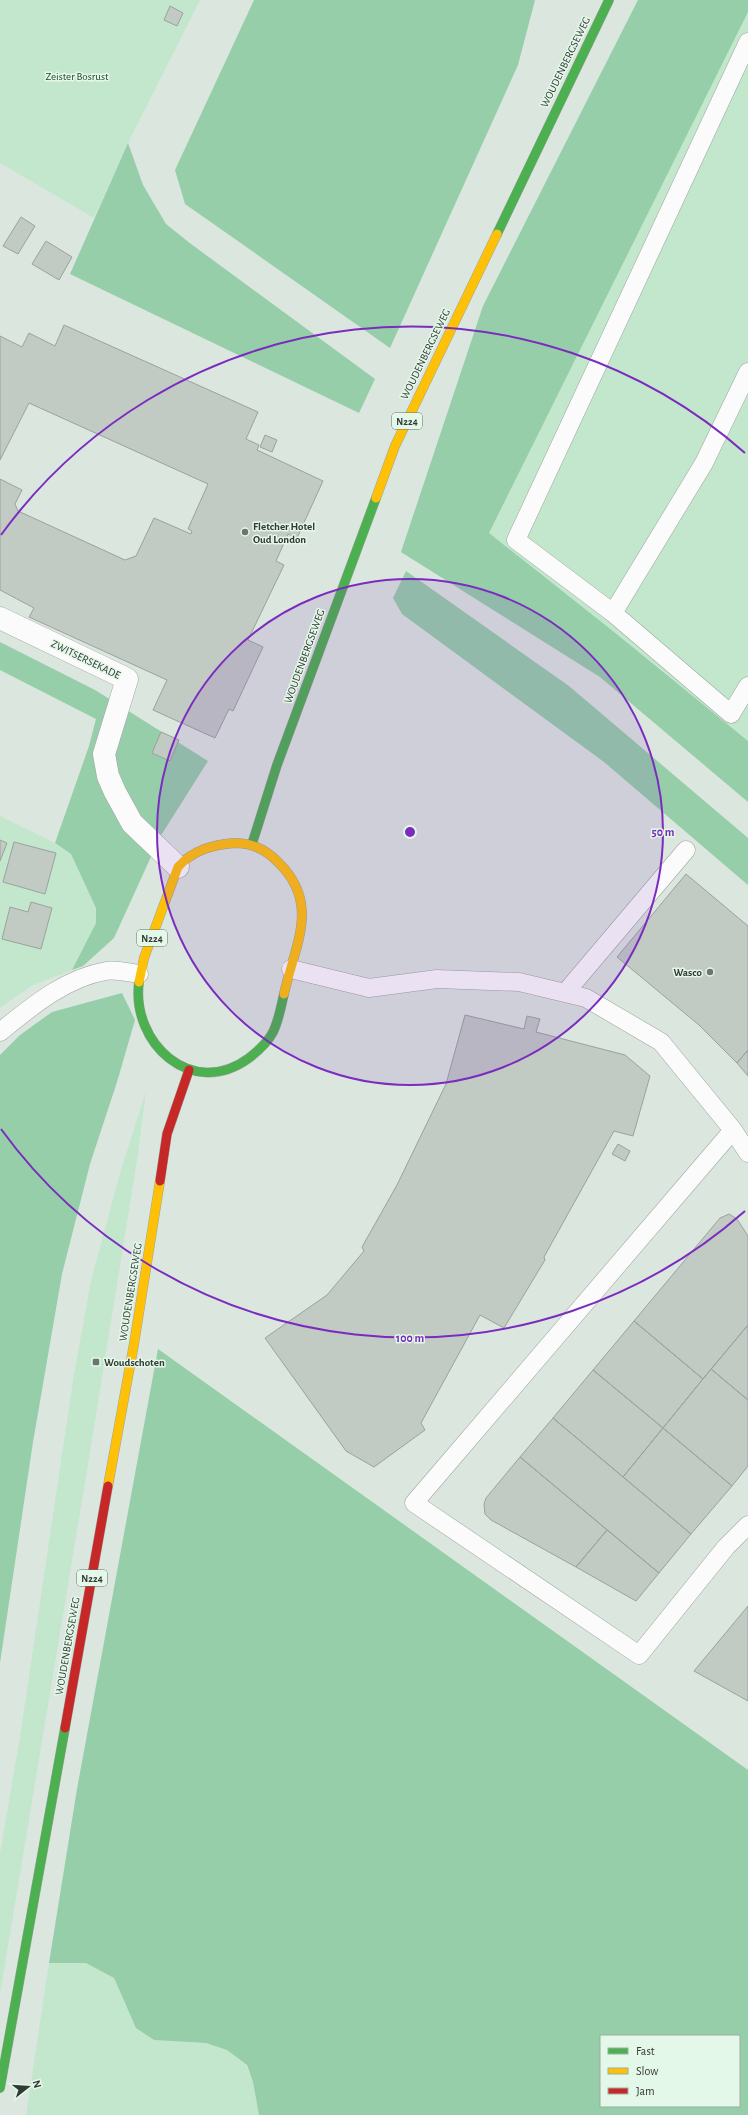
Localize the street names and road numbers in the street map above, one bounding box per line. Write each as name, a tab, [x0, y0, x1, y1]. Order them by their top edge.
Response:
street label: WOUDENBERGSEWEG	[539, 15, 592, 109]
street label: WOUDENBERGSEWEG	[399, 307, 452, 401]
road number: N224	[392, 413, 422, 429]
street label: WOUDENBERGSEWEG	[282, 608, 327, 705]
street label: ZWITSERSEKADE	[49, 638, 123, 681]
road number: N224	[137, 930, 167, 946]
street label: WOUDENBERGSEWEG	[117, 1242, 144, 1342]
road number: N224	[77, 1570, 107, 1586]
street label: WOUDENBERGSEWEG	[53, 1596, 82, 1696]

